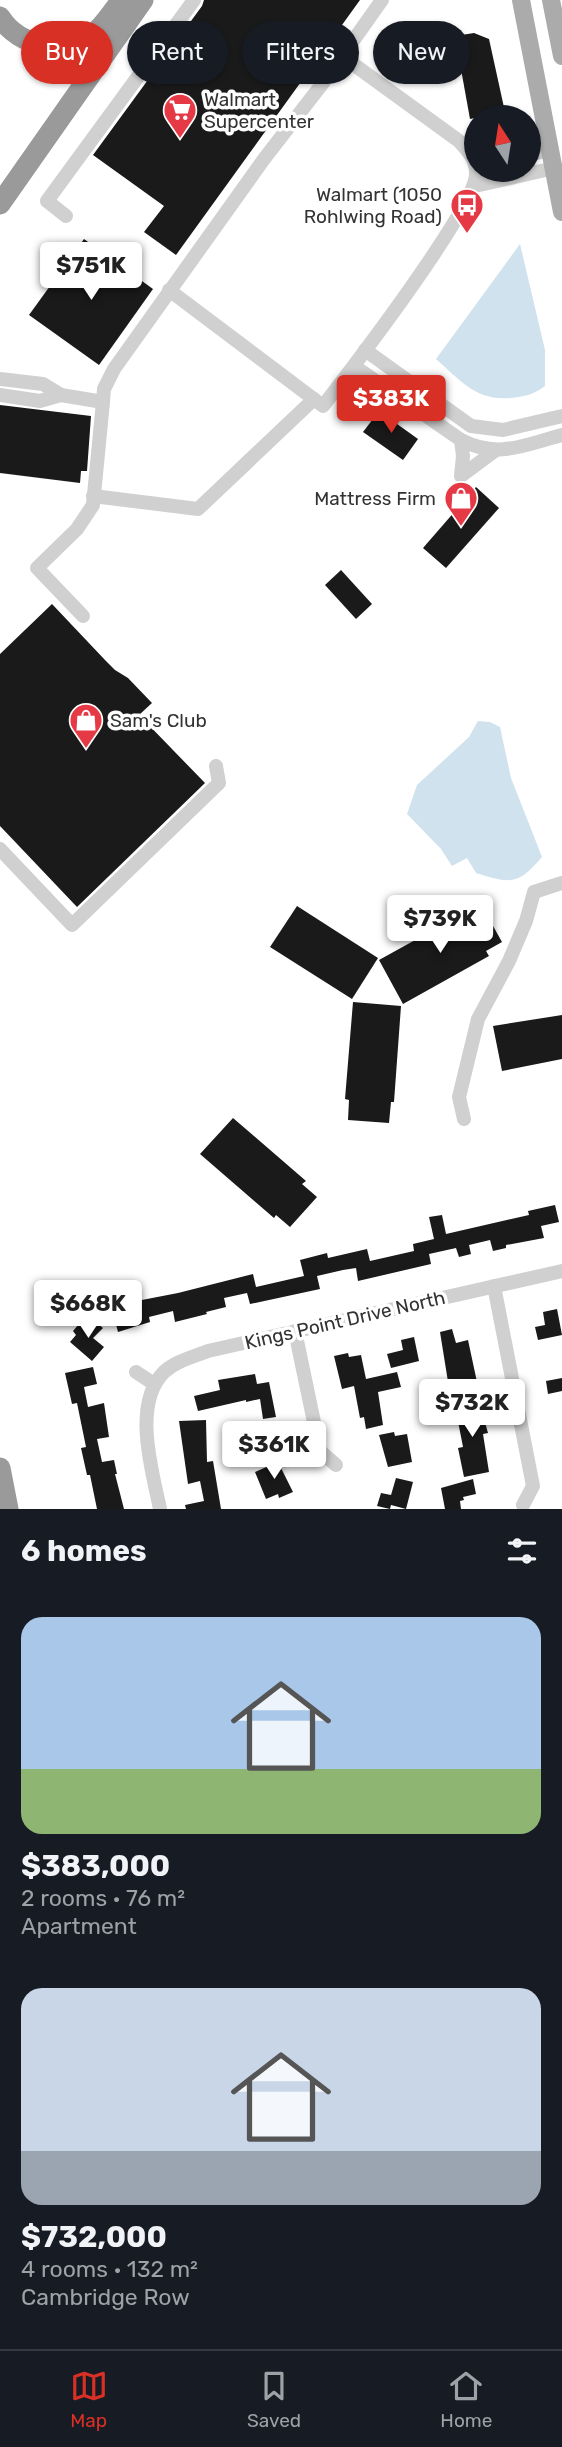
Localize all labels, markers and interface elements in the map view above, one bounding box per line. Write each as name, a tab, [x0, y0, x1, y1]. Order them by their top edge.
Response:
chip: Buy	[21, 21, 113, 84]
chip: Rent	[127, 21, 228, 84]
chip: Filters	[242, 21, 359, 84]
chip: New	[373, 21, 470, 84]
place label: Walmart Supercenter	[204, 88, 315, 133]
supermarket icon: Walmart Supercenter	[161, 91, 199, 140]
north arrow	[464, 105, 541, 182]
map controls	[464, 105, 541, 182]
place label: Walmart (1050 Rohlwing Road)	[304, 183, 442, 228]
bus stop icon: Walmart (1050 Rohlwing Road)	[448, 186, 486, 235]
pin: $751K	[42, 243, 140, 302]
text: $751K	[56, 251, 126, 279]
pin: $383K	[342, 376, 440, 435]
text: $383K	[353, 384, 429, 412]
shop icon: Mattress Firm	[442, 479, 480, 528]
place label: Mattress Firm	[314, 487, 436, 510]
shop icon: Sam's Club	[67, 701, 105, 750]
place label: Sam's Club	[110, 709, 207, 732]
pin: $739K	[391, 895, 489, 955]
text: $739K	[403, 904, 477, 932]
pin: $668K	[39, 1280, 137, 1340]
street label: Kings Point Drive North	[243, 1286, 447, 1354]
text: $668K	[50, 1289, 126, 1317]
pin: $732K	[423, 1380, 521, 1439]
text: $732K	[435, 1388, 509, 1416]
pin: $361K	[225, 1422, 323, 1481]
text: $361K	[238, 1430, 310, 1458]
icon: filters	[503, 1532, 541, 1570]
text: 6 homes	[21, 1533, 147, 1569]
icon: home	[218, 1663, 344, 1789]
text: $383,000	[21, 1848, 170, 1884]
text: 2 rooms · 76 m²	[21, 1884, 185, 1912]
text: Apartment	[21, 1912, 137, 1940]
icon: home	[218, 2034, 344, 2160]
text: $732,000	[21, 2219, 167, 2255]
text: 4 rooms · 132 m²	[21, 2255, 198, 2283]
text: Cambridge Row	[21, 2283, 190, 2311]
tab: Map	[70, 2367, 108, 2432]
tab: Saved	[247, 2367, 301, 2432]
tab: Home	[440, 2367, 492, 2432]

